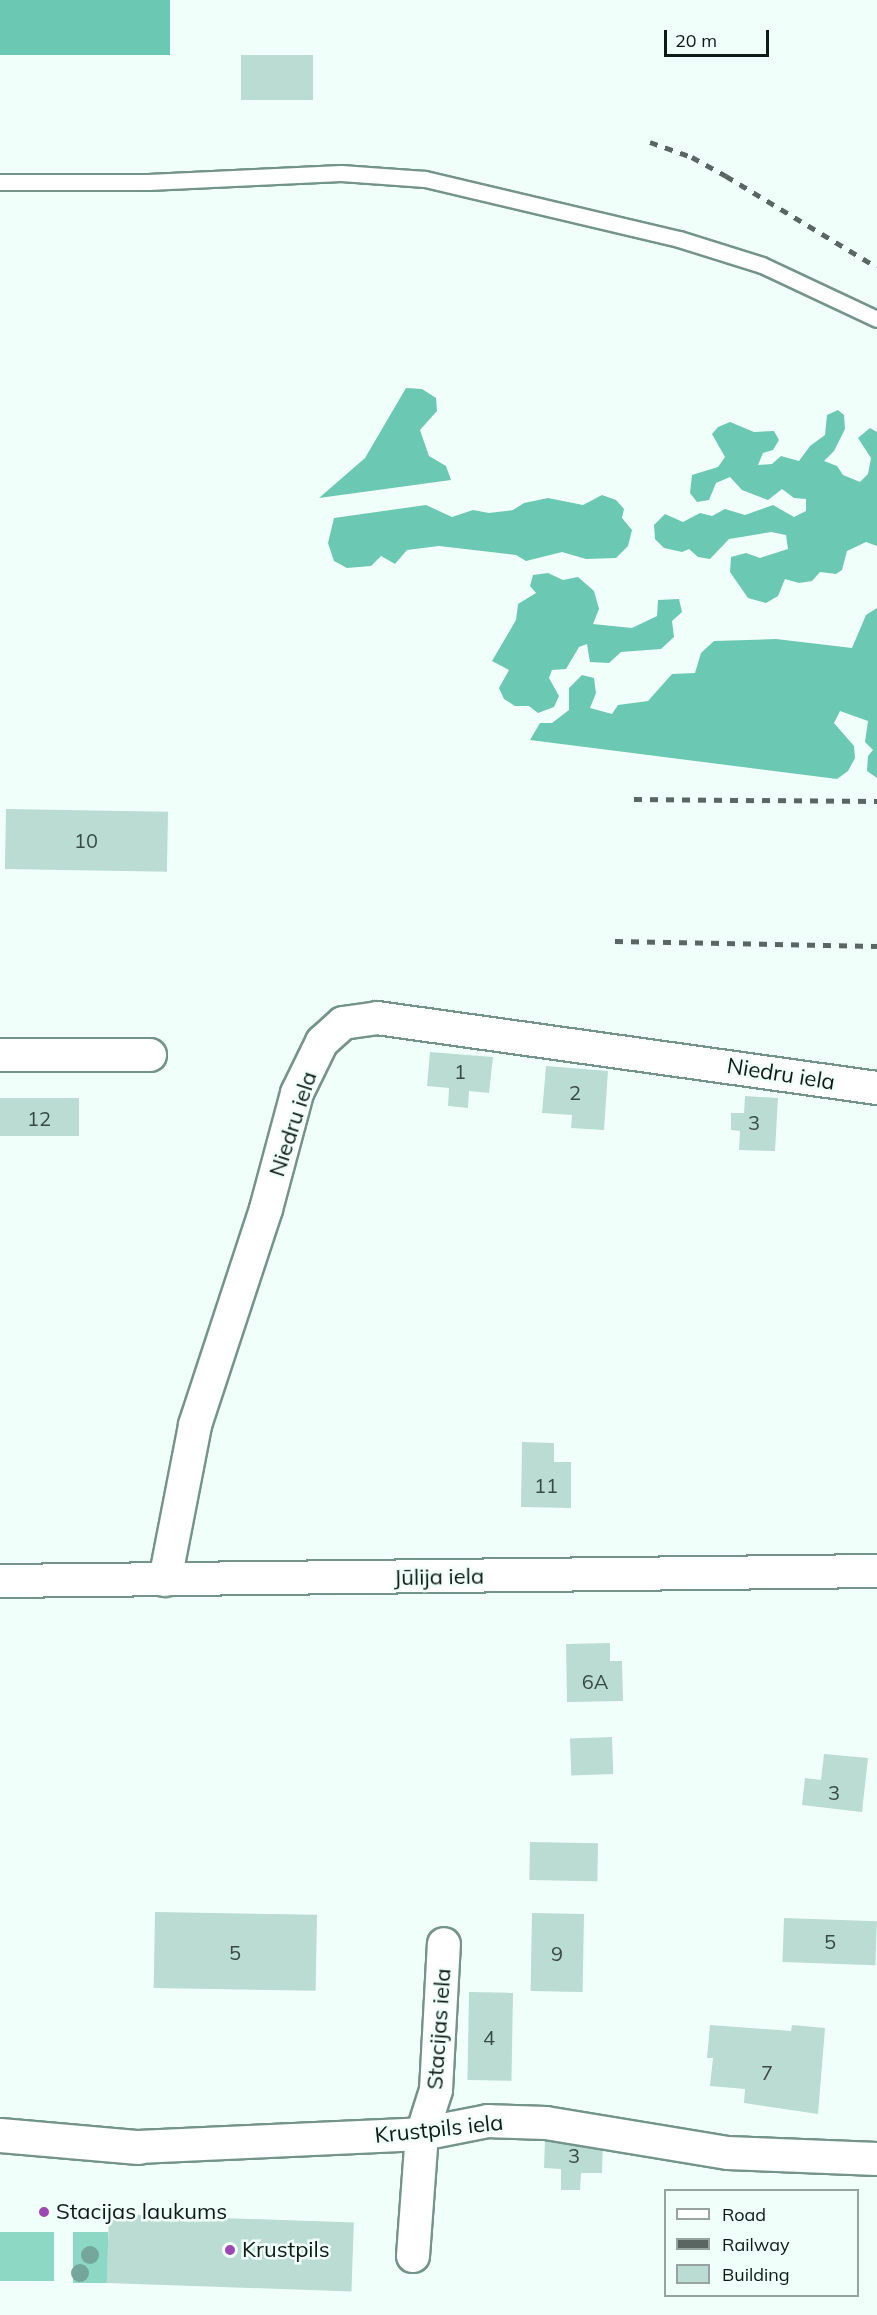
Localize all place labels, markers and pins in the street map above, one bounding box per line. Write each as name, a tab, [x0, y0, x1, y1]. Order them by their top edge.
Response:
place label: Stacijas laukums	[56, 2199, 227, 2225]
marker: Stacijas laukums	[37, 2205, 51, 2219]
place label: Krustpils	[242, 2237, 330, 2263]
marker: Krustpils	[223, 2243, 237, 2257]

